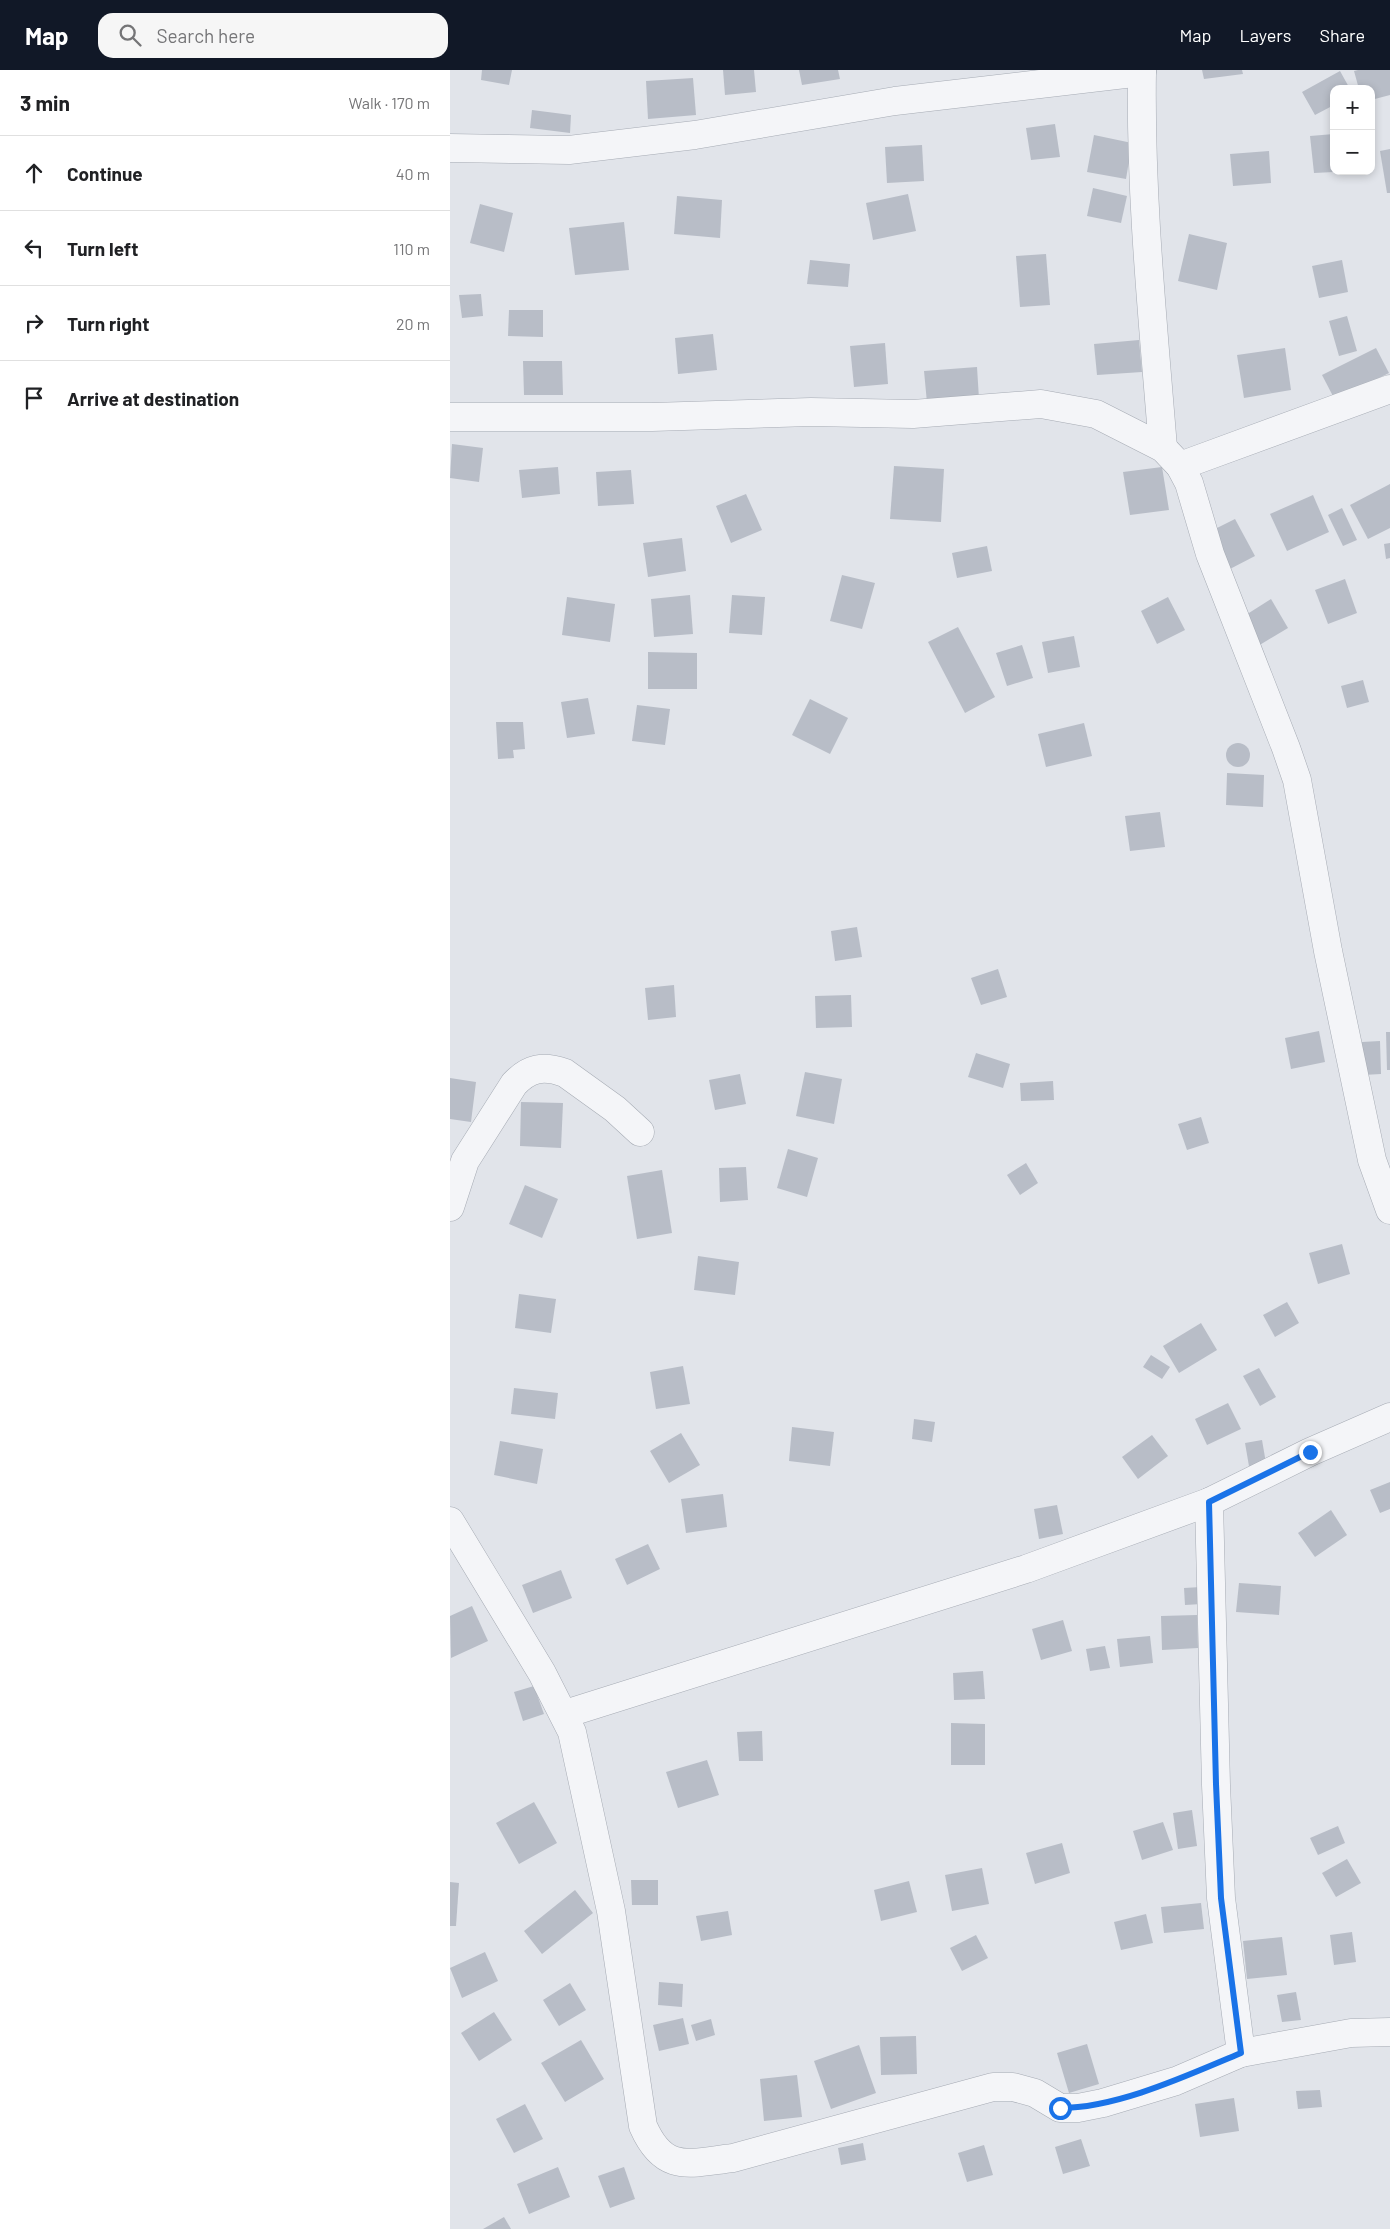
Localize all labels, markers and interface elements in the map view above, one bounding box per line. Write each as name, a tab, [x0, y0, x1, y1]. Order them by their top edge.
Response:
search box	[98, 13, 448, 58]
text: Map	[25, 21, 68, 50]
icon: search	[116, 21, 144, 49]
text: Search here	[156, 24, 255, 47]
text: Map	[1179, 24, 1211, 46]
text: Layers	[1239, 24, 1292, 46]
text: Share	[1320, 24, 1365, 46]
map controls	[1330, 85, 1375, 175]
button: +	[1330, 85, 1375, 130]
text: 3 min	[20, 90, 70, 115]
text: Walk · 170 m	[348, 93, 430, 112]
button: −	[1330, 130, 1375, 175]
icon: ahead	[20, 159, 48, 187]
text: Continue	[67, 162, 143, 185]
text: 40 m	[396, 164, 430, 183]
icon: left	[20, 234, 48, 262]
text: Turn left	[67, 237, 138, 260]
text: 110 m	[393, 239, 430, 258]
icon: right	[20, 309, 48, 337]
text: Turn right	[67, 312, 149, 335]
text: 20 m	[396, 314, 430, 333]
icon: arrive	[20, 384, 48, 412]
text: Arrive at destination	[67, 387, 239, 410]
route end	[1299, 1441, 1322, 1464]
route start	[1049, 2097, 1072, 2120]

